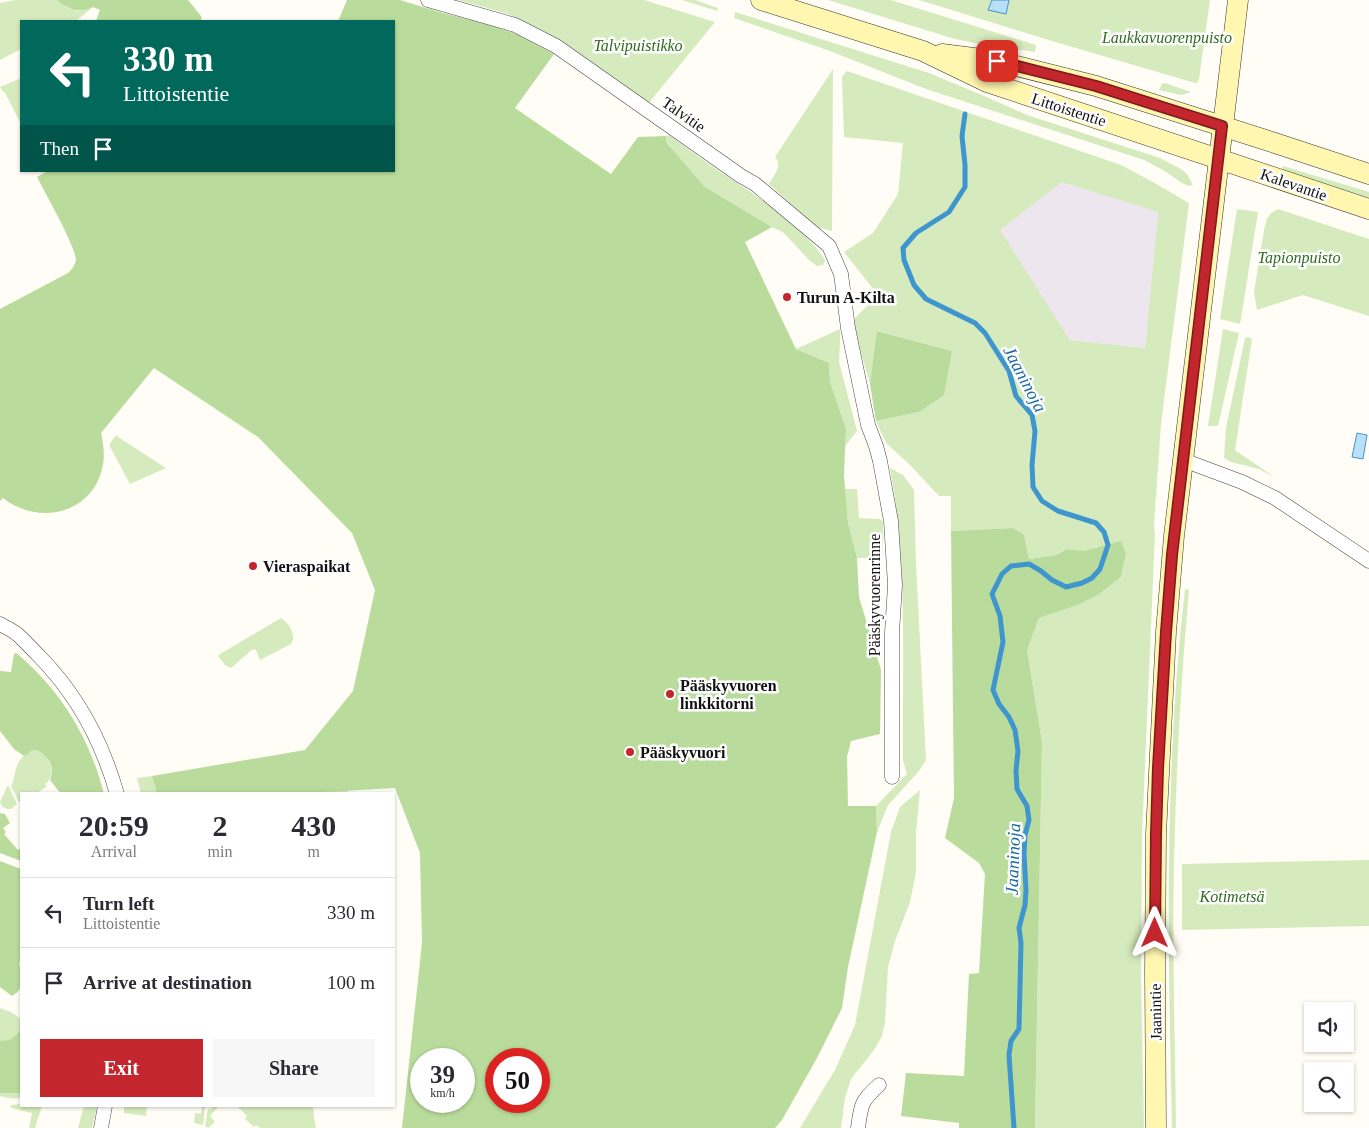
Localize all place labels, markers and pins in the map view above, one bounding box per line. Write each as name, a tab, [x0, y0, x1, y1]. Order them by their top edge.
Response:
pin	[976, 40, 1018, 82]
place label: Turun A-Kilta	[797, 289, 895, 306]
marker: Turun A-Kilta	[781, 291, 793, 303]
place label: Vieraspaikat	[263, 558, 351, 576]
marker: Vieraspaikat	[247, 560, 259, 572]
place label: Pääskyvuoren linkkitorni	[680, 677, 777, 712]
marker: Pääskyvuoren linkkitorni	[664, 688, 676, 700]
place label: Pääskyvuori	[640, 744, 726, 762]
marker: Pääskyvuori	[624, 746, 636, 758]

